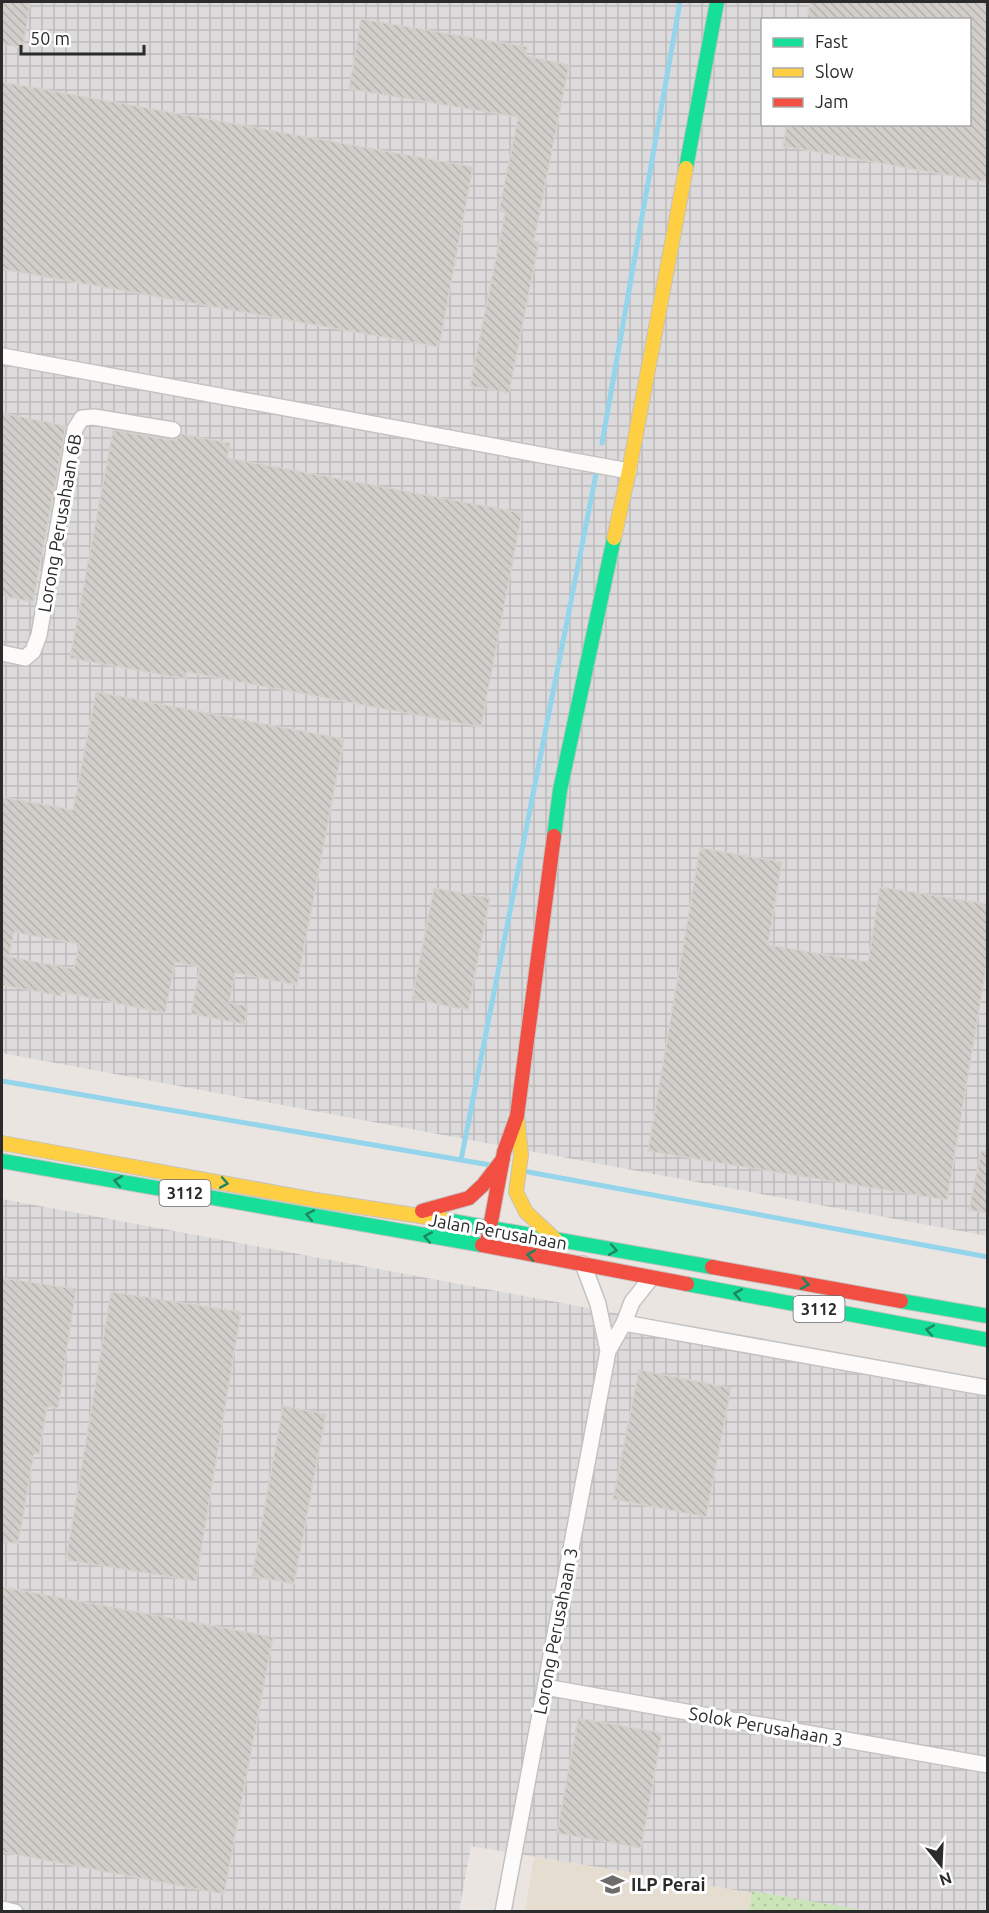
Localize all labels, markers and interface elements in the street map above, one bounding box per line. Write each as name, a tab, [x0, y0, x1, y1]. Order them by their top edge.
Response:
scale bar	[21, 18, 144, 56]
legend	[761, 18, 971, 126]
text: 50 m	[30, 28, 70, 48]
text: Fast	[815, 31, 848, 51]
text: Slow	[815, 61, 854, 81]
text: Jam	[815, 91, 849, 111]
street label: Lorong Perusahaan 6B	[33, 432, 85, 614]
one-way arrow	[113, 1175, 123, 1188]
one-way arrow	[219, 1176, 229, 1189]
road number: 3112	[160, 1180, 210, 1206]
one-way arrow	[305, 1209, 315, 1222]
street label: Jalan Perusahaan	[427, 1209, 569, 1253]
one-way arrow	[424, 1231, 433, 1243]
one-way arrow	[608, 1243, 618, 1256]
one-way arrow	[527, 1249, 537, 1262]
one-way arrow	[799, 1277, 809, 1290]
one-way arrow	[734, 1288, 744, 1301]
road number: 3112	[794, 1296, 844, 1322]
one-way arrow	[925, 1324, 935, 1336]
street label: Lorong Perusahaan 3	[529, 1546, 581, 1716]
street label: Solok Perusahaan 3	[687, 1703, 845, 1749]
north arrow	[911, 1835, 971, 1895]
text: N	[937, 1869, 954, 1890]
school or university icon: ILP Perai	[600, 1871, 626, 1897]
place label: ILP Perai	[631, 1874, 705, 1894]

